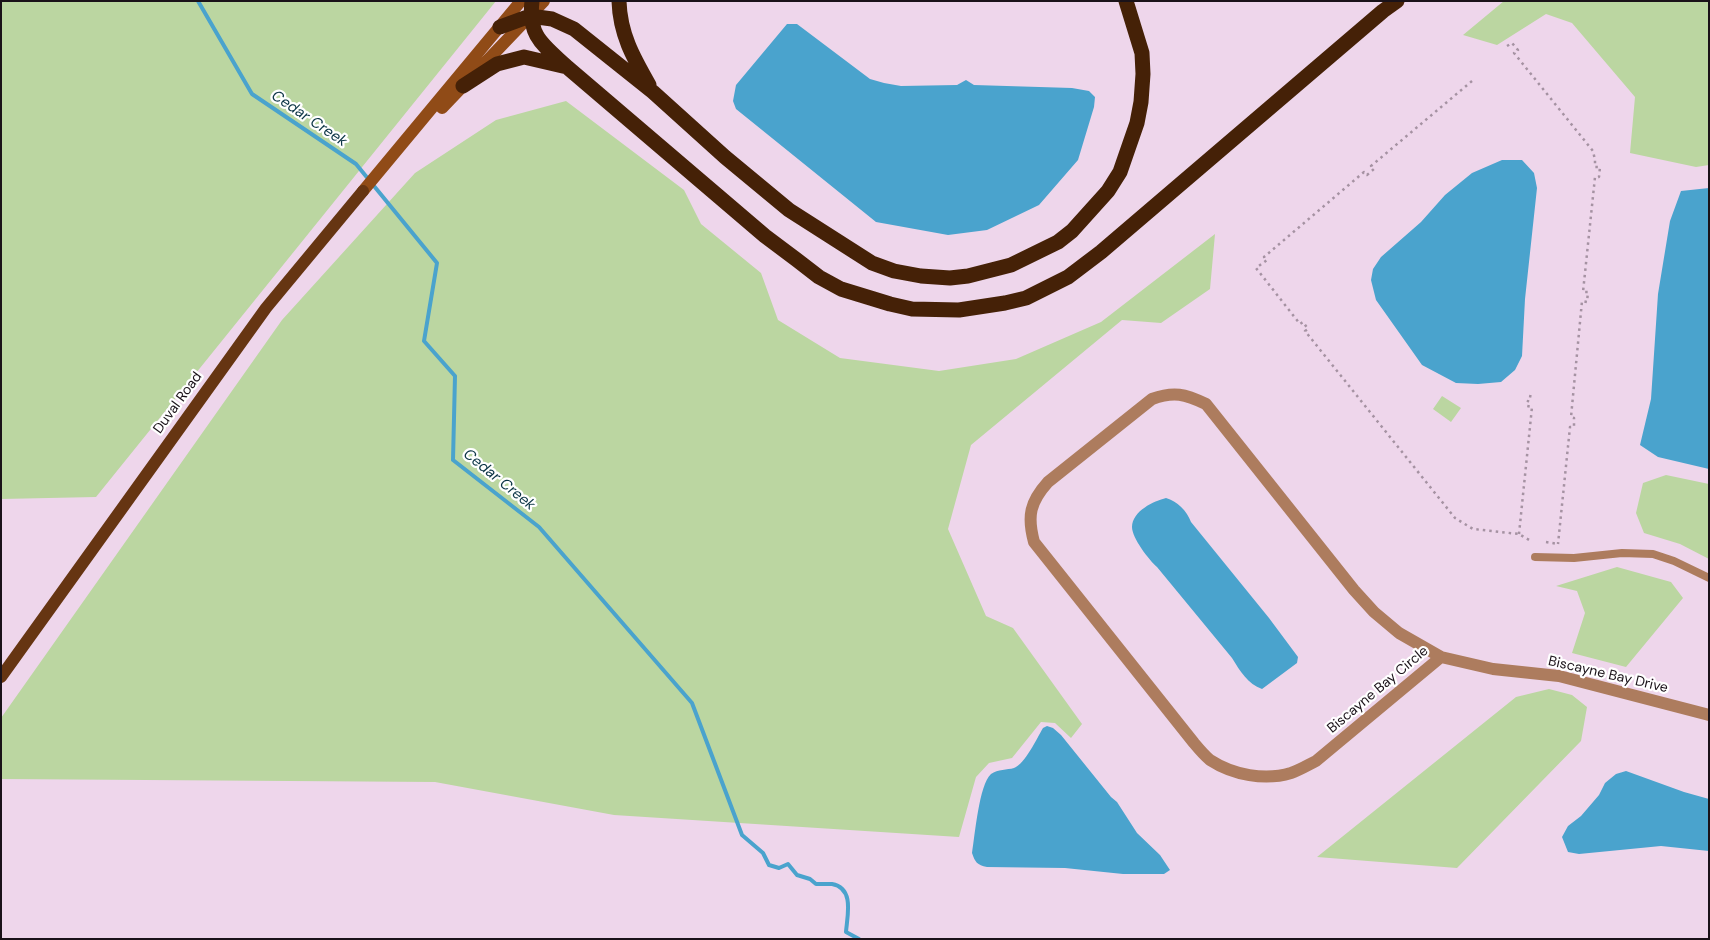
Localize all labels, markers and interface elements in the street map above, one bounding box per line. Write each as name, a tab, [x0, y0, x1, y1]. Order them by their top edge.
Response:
water label: Cedar Creek	[268, 87, 350, 151]
street label: Duval Road	[150, 369, 206, 437]
water label: Cedar Creek	[459, 445, 539, 515]
street label: Biscayne Bay Circle	[1324, 643, 1432, 737]
street label: Biscayne Bay Drive	[1547, 653, 1669, 697]

